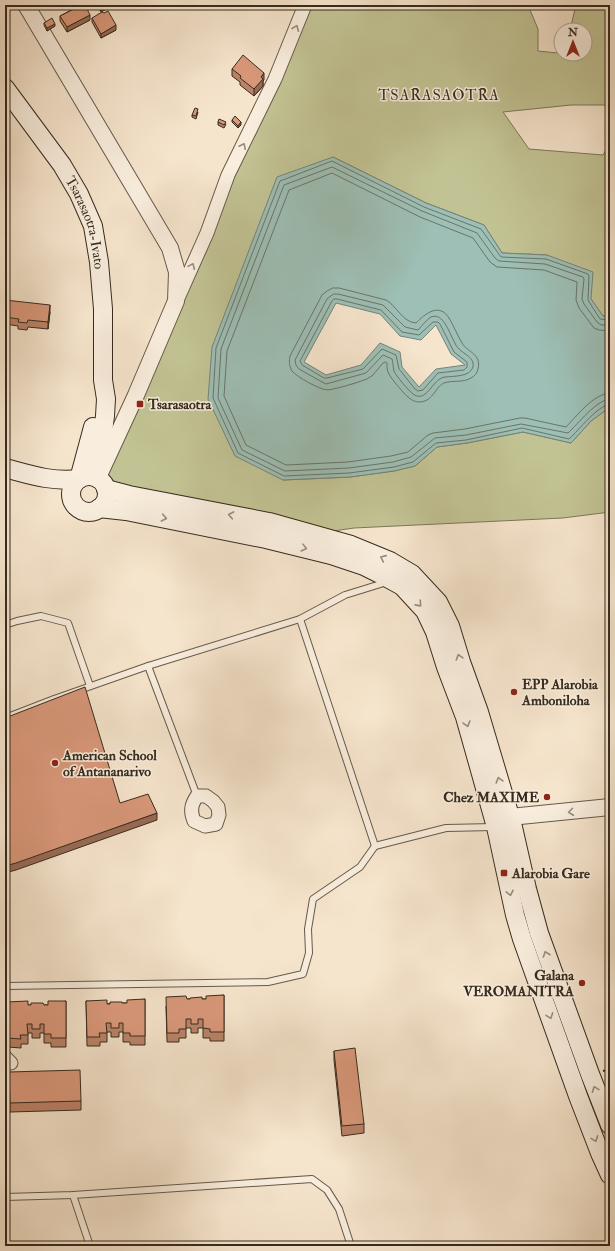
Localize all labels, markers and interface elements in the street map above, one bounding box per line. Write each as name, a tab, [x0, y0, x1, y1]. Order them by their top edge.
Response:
north arrow	[553, 22, 593, 62]
one-way arrow	[292, 24, 300, 31]
text: N	[567, 26, 579, 39]
district label: TSARASAOTRA	[378, 86, 500, 105]
one-way arrow	[238, 143, 246, 150]
street label: Tsarasaotra-Ivato	[62, 173, 108, 270]
one-way arrow	[187, 262, 195, 270]
place label: Tsarasaotra	[147, 396, 213, 413]
marker: Tsarasaotra	[135, 399, 145, 409]
one-way arrow	[228, 511, 234, 519]
one-way arrow	[161, 514, 167, 522]
one-way arrow	[301, 544, 307, 552]
one-way arrow	[380, 555, 387, 563]
one-way arrow	[414, 599, 421, 607]
one-way arrow	[455, 653, 464, 660]
place label: EPP Alarobia Amboniloha	[521, 676, 599, 709]
marker: EPP Alarobia Amboniloha	[509, 687, 519, 697]
one-way arrow	[462, 720, 471, 727]
place label: American School of Antananarivo	[62, 747, 157, 780]
marker: American School of Antananarivo	[50, 758, 60, 768]
one-way arrow	[495, 777, 504, 784]
place label: Chez MAXIME	[443, 789, 539, 806]
marker: Chez MAXIME	[542, 792, 552, 802]
one-way arrow	[568, 807, 574, 816]
place label: Alarobia Gare	[511, 865, 590, 882]
marker: Alarobia Gare	[499, 868, 509, 878]
one-way arrow	[506, 890, 514, 896]
one-way arrow	[543, 950, 551, 957]
place label: Galana VEROMANITRA	[462, 967, 575, 1000]
marker: Galana VEROMANITRA	[577, 978, 587, 988]
one-way arrow	[545, 1013, 554, 1020]
one-way arrow	[592, 1085, 600, 1092]
one-way arrow	[590, 1135, 598, 1142]

